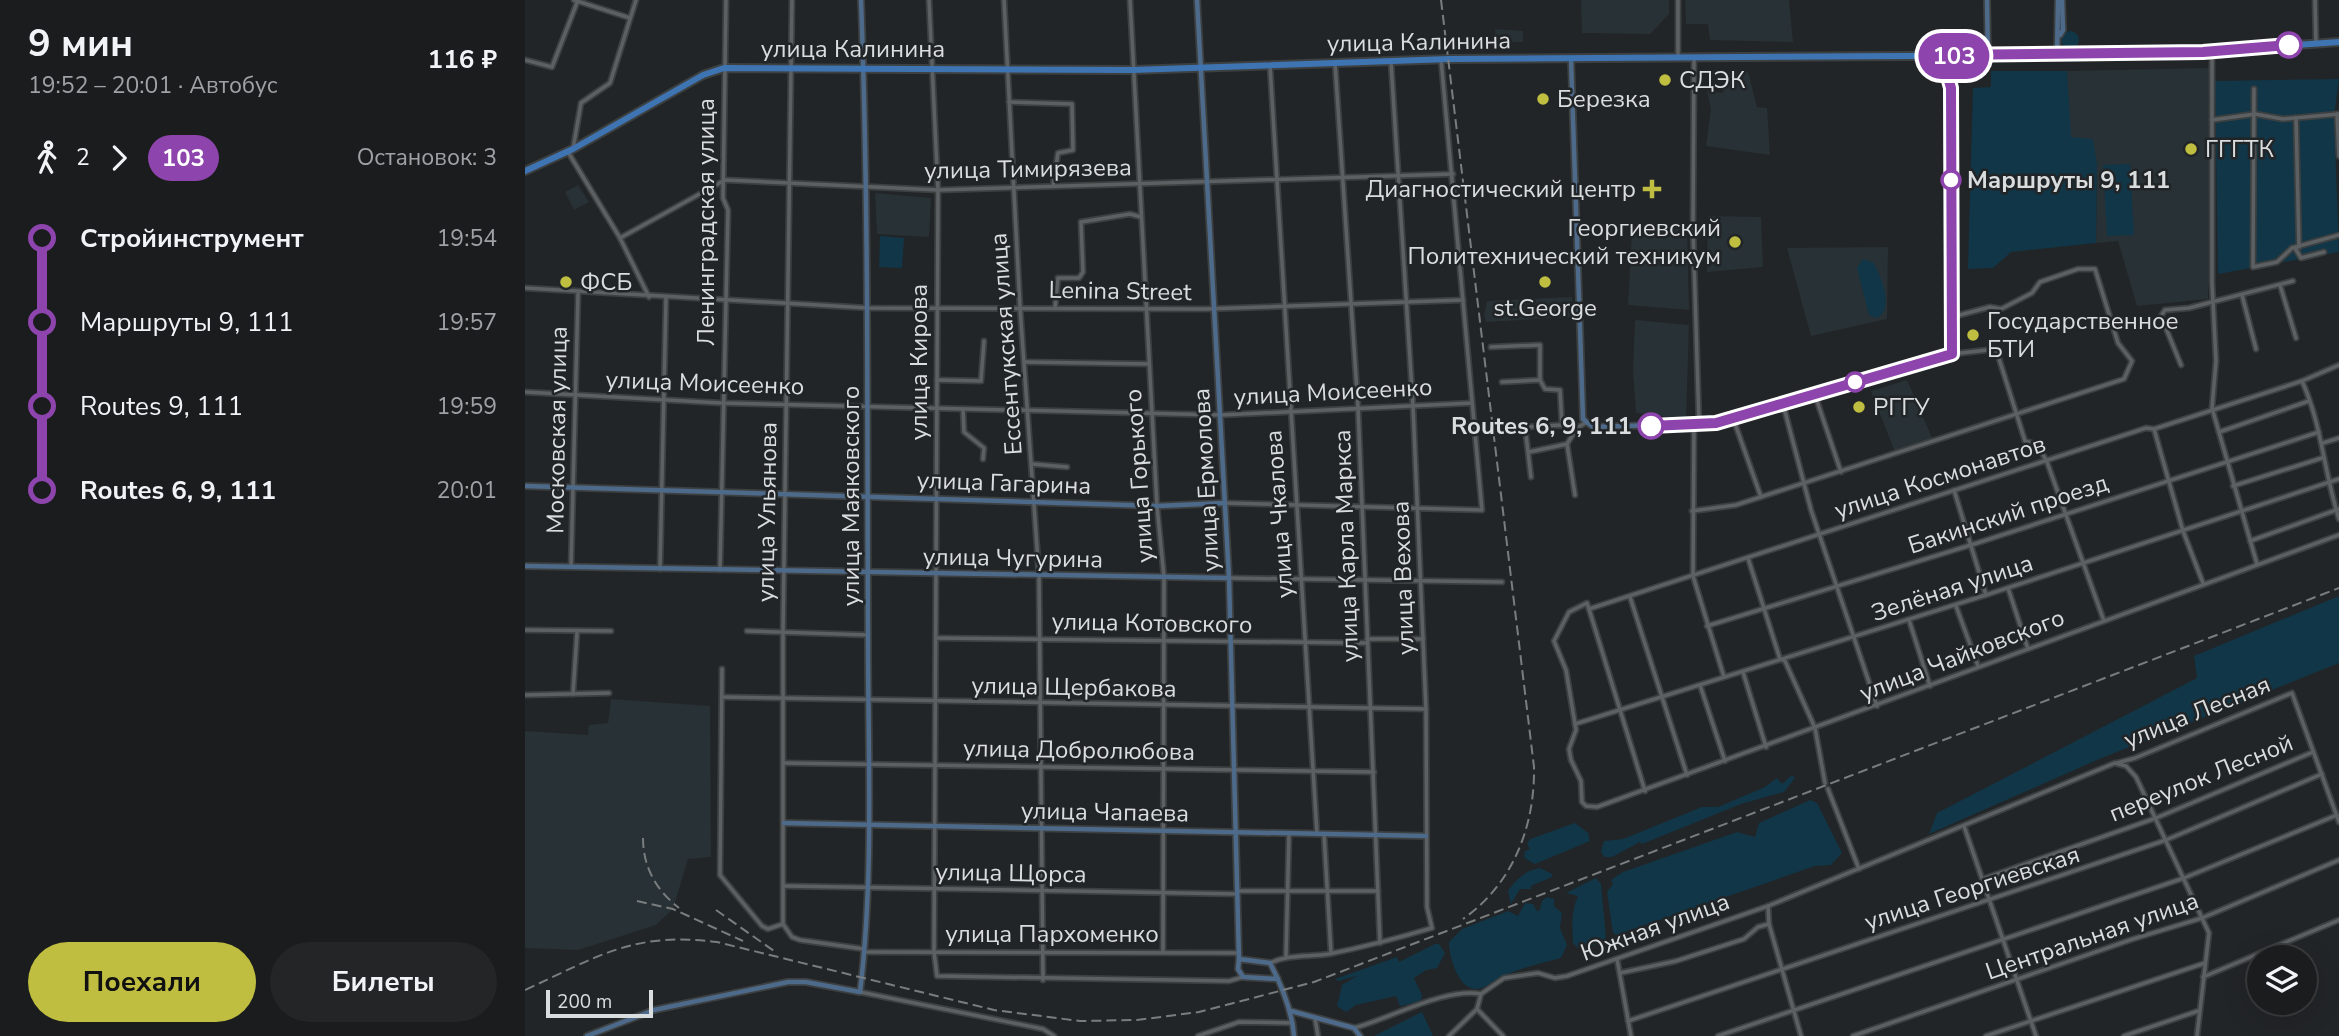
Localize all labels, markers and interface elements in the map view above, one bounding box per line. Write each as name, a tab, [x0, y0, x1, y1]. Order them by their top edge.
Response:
text: 9 мин	[28, 18, 133, 69]
street label: улица Калинина	[1327, 24, 1511, 60]
unlabelled marker	[2276, 32, 2302, 58]
street label: улица Калинина	[761, 33, 945, 65]
line badge: 103	[1914, 33, 1994, 79]
text: 103	[1932, 40, 1976, 72]
text: 116 ₽	[428, 42, 497, 77]
place label: СДЭК	[1679, 64, 1746, 96]
text: 19:52 – 20:01 · Автобус	[28, 70, 278, 101]
marker: СДЭК	[1657, 72, 1673, 88]
place label: Березка	[1557, 83, 1651, 115]
marker: Березка	[1535, 91, 1551, 107]
street label: Ленинградская улица	[690, 98, 722, 346]
place label: ГГГТК	[2205, 133, 2274, 165]
icon: walk	[28, 139, 66, 177]
icon: forward	[100, 139, 138, 177]
marker: ГГГТК	[2183, 141, 2199, 157]
text: 2	[76, 142, 90, 173]
text: 103	[162, 142, 205, 174]
text: Остановок: 3	[357, 142, 497, 173]
street label: улица Тимирязева	[924, 151, 1132, 187]
place label: Маршруты 9, 111	[1967, 164, 2170, 196]
marker: Маршруты 9, 111	[1941, 170, 1961, 190]
place label: Диагностический центр	[1365, 173, 1636, 205]
marker: Диагностический центр	[1642, 179, 1662, 199]
place label: Георгиевский Политехнический техникум	[1408, 212, 1721, 272]
text: Стройинструмент	[80, 221, 304, 256]
text: 19:54	[437, 223, 497, 254]
street label: Ессентукская улица	[982, 232, 1030, 456]
marker: Георгиевский Политехнический техникум	[1727, 234, 1743, 250]
place label: ФСБ	[580, 266, 632, 298]
marker: ФСБ	[558, 274, 574, 290]
street label: Lenina Street	[1048, 274, 1192, 308]
marker: st.George	[1537, 274, 1553, 290]
street label: улица Кирова	[903, 284, 935, 440]
place label: st.George	[1493, 292, 1597, 324]
text: Маршруты 9, 111	[80, 305, 294, 340]
place label: Государственное БТИ	[1987, 305, 2179, 365]
text: 19:57	[437, 307, 497, 338]
street label: Московская улица	[539, 326, 575, 534]
marker: Государственное БТИ	[1965, 327, 1981, 343]
street label: улица Моисеенко	[605, 364, 805, 402]
street label: улица Моисеенко	[1233, 371, 1433, 413]
unlabelled marker	[1845, 372, 1865, 392]
street label: улица Маяковского	[835, 386, 867, 606]
street label: улица Ермолова	[1185, 387, 1227, 573]
street label: улица Горького	[1117, 388, 1161, 564]
text: Routes 9, 111	[80, 389, 243, 424]
text: 19:59	[437, 391, 497, 422]
place label: РГГУ	[1873, 391, 1930, 423]
marker: РГГУ	[1851, 399, 1867, 415]
place label: Routes 6, 9, 111	[1451, 410, 1632, 442]
marker: Routes 6, 9, 111	[1638, 413, 1664, 439]
street label: улица Ульянова	[749, 422, 785, 602]
street label: улица Космонавтов	[1830, 428, 2050, 526]
street label: улица Чкалова	[1257, 429, 1301, 599]
street label: улица Карла Маркса	[1326, 429, 1366, 663]
street label: улица Гагарина	[916, 464, 1092, 502]
street label: Бакинский проезд	[1904, 467, 2112, 561]
text: Routes 6, 9, 111	[80, 473, 276, 508]
text: 20:01	[437, 475, 497, 506]
street label: улица Вехова	[1384, 500, 1422, 656]
street label: улица Чугурина	[923, 540, 1103, 576]
street label: Зелёная улица	[1867, 547, 2037, 629]
street label: улица Чайковского	[1855, 601, 2069, 709]
street label: улица Котовского	[1051, 605, 1253, 641]
street label: улица Лесная	[2119, 668, 2275, 756]
street label: улица Щербакова	[971, 669, 1177, 705]
street label: переулок Лесной	[2104, 726, 2298, 830]
street label: улица Добролюбова	[963, 732, 1195, 768]
street label: улица Чапаева	[1021, 795, 1189, 829]
street label: улица Георгиевская	[1860, 838, 2084, 938]
street label: улица Щорса	[935, 856, 1087, 890]
street label: Центральная улица	[1981, 884, 2203, 988]
street label: Южная улица	[1576, 885, 1734, 969]
street label: улица Пархоменко	[945, 918, 1159, 950]
button: Поехали	[28, 942, 256, 1022]
button: Билеты	[270, 942, 497, 1022]
map controls	[2247, 945, 2317, 1015]
button: layers	[2247, 945, 2317, 1015]
scale bar	[546, 987, 653, 1019]
text: 200 m	[557, 989, 612, 1015]

